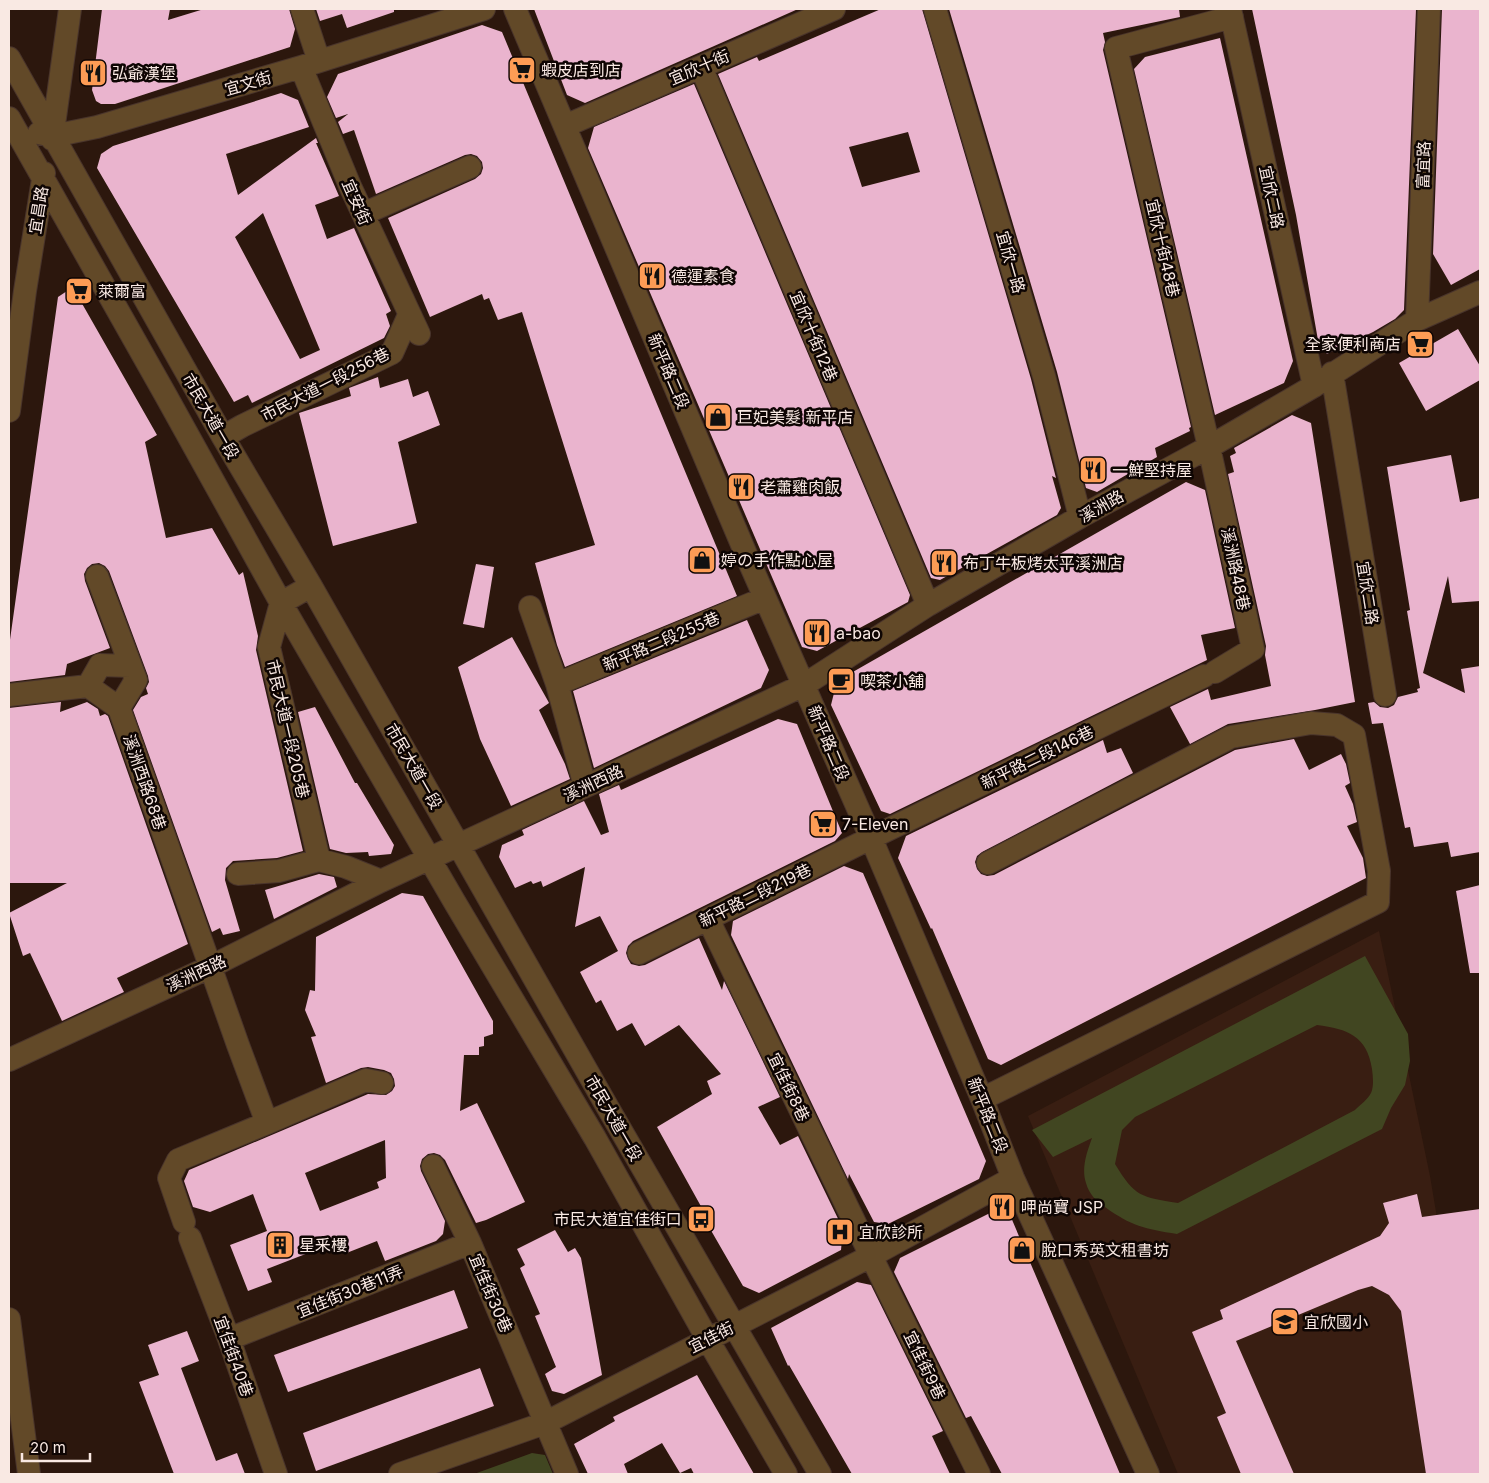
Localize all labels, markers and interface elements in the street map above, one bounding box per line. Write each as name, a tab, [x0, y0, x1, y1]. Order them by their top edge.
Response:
street label: 宜欣十街	[666, 45, 732, 89]
supermarket icon: 蝦皮店到店	[507, 55, 537, 85]
restaurant icon: 弘爺漢堡	[78, 58, 108, 88]
place label: 蝦皮店到店	[541, 60, 621, 80]
place label: 弘爺漢堡	[112, 63, 176, 83]
street label: 宜文街	[222, 67, 274, 99]
street label: 富宜路	[1412, 141, 1434, 189]
street label: 宜欣二路	[1256, 164, 1288, 230]
street label: 宜安街	[338, 176, 376, 228]
street label: 宜昌路	[24, 185, 52, 235]
street label: 宜欣十街48巷	[1142, 197, 1184, 299]
street label: 宜欣一路	[993, 228, 1029, 296]
restaurant icon: 德運素食	[637, 261, 667, 291]
place label: 德運素食	[671, 266, 735, 286]
supermarket icon: 萊爾富	[64, 276, 94, 306]
place label: 萊爾富	[98, 281, 146, 301]
street label: 宜欣十街12巷	[786, 288, 842, 384]
supermarket icon: 全家便利商店	[1405, 329, 1435, 359]
street label: 新平路二段	[644, 330, 694, 412]
place label: 全家便利商店	[1305, 334, 1401, 354]
street label: 市民大道一段256巷	[257, 343, 393, 425]
street label: 市民大道一段	[178, 369, 244, 463]
shop icon: 巨妃美髮 新平店	[703, 402, 733, 432]
place label: 巨妃美髮 新平店	[737, 407, 854, 427]
restaurant icon: 一鮮堅持屋	[1078, 455, 1108, 485]
place label: 一鮮堅持屋	[1112, 460, 1192, 480]
restaurant icon: 老蕭雞肉飯	[726, 472, 756, 502]
place label: 老蕭雞肉飯	[760, 477, 840, 497]
street label: 溪洲路	[1075, 486, 1127, 526]
street label: 溪洲路48巷	[1217, 526, 1255, 612]
shop icon: 婷の手作點心屋	[687, 545, 717, 575]
restaurant icon: 布丁牛板烤太平溪洲店	[929, 548, 959, 578]
place label: 婷の手作點心屋	[721, 550, 833, 570]
place label: 布丁牛板烤太平溪洲店	[963, 553, 1123, 573]
street label: 宜欣二路	[1353, 560, 1383, 626]
street label: 新平路二段255巷	[599, 607, 723, 675]
restaurant icon: a-bao	[802, 618, 832, 648]
place label: a-bao	[836, 623, 881, 643]
street label: 市民大道一段205巷	[262, 658, 314, 800]
cafe icon: 喫茶小舖	[826, 666, 856, 696]
place label: 喫茶小舖	[860, 671, 924, 691]
street label: 新平路二段	[804, 702, 854, 784]
street label: 市民大道一段	[381, 719, 447, 813]
street label: 新平路二段146巷	[977, 721, 1097, 793]
street label: 溪洲西路68巷	[119, 732, 171, 832]
street label: 溪洲西路	[560, 760, 626, 806]
supermarket icon: 7-Eleven	[808, 809, 838, 839]
place label: 7-Eleven	[842, 814, 908, 834]
street label: 新平路二段219巷	[696, 859, 814, 931]
street label: 溪洲西路	[163, 950, 229, 996]
street label: 宜佳街8巷	[764, 1049, 814, 1125]
street label: 市民大道一段	[581, 1071, 647, 1165]
street label: 新平路二段	[964, 1074, 1012, 1156]
restaurant icon: 呷尚寶 JSP	[987, 1192, 1017, 1222]
place label: 呷尚寶 JSP	[1021, 1197, 1103, 1217]
bus stop icon: 市民大道宜佳街口	[686, 1204, 716, 1234]
place label: 市民大道宜佳街口	[554, 1209, 682, 1229]
hospital icon: 宜欣診所	[825, 1217, 855, 1247]
place label: 宜欣診所	[859, 1222, 923, 1242]
building icon: 星釆樓	[265, 1230, 295, 1260]
place label: 星釆樓	[299, 1235, 347, 1255]
shop icon: 脫口秀英文租書坊	[1007, 1235, 1037, 1265]
place label: 脫口秀英文租書坊	[1041, 1240, 1169, 1260]
street label: 宜佳街30巷	[465, 1250, 517, 1336]
street label: 宜佳街30巷11弄	[294, 1261, 406, 1321]
school or university icon: 宜欣國小	[1270, 1307, 1300, 1337]
place label: 宜欣國小	[1304, 1312, 1368, 1332]
street label: 宜佳街40巷	[210, 1313, 258, 1399]
street label: 宜佳街	[685, 1317, 737, 1357]
street label: 宜佳街9巷	[900, 1327, 950, 1403]
scale bar	[22, 1430, 90, 1462]
text: 20 m	[30, 1438, 66, 1457]

